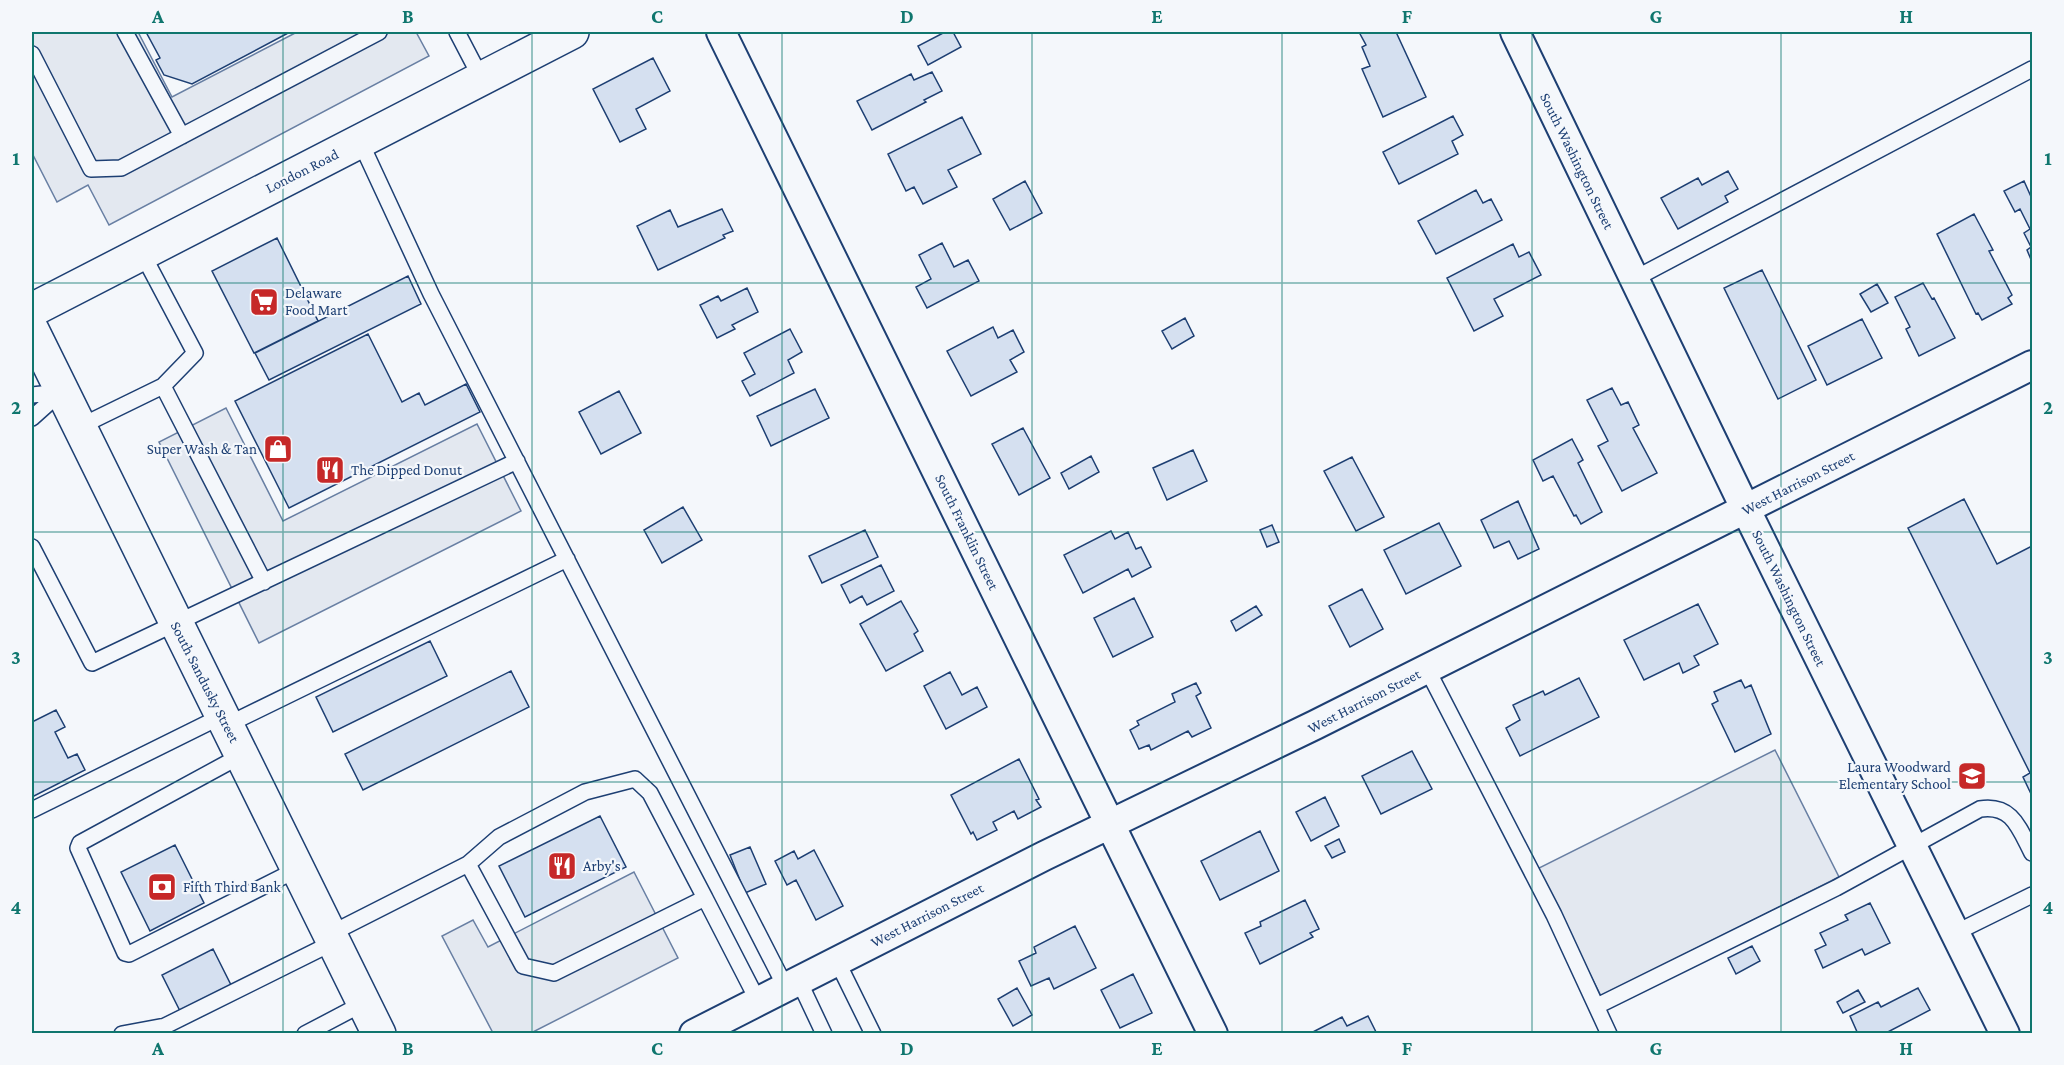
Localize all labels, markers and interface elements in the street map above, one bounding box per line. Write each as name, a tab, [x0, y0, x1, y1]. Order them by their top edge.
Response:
text: A	[151, 5, 165, 27]
text: B	[402, 5, 414, 27]
text: C	[651, 5, 663, 27]
text: D	[900, 5, 914, 27]
text: E	[1151, 5, 1163, 27]
text: F	[1402, 5, 1413, 27]
text: G	[1650, 5, 1663, 27]
text: H	[1899, 5, 1913, 27]
street label: South Washington Street	[1536, 90, 1617, 233]
street label: London Road	[263, 146, 341, 196]
text: 1	[12, 147, 20, 169]
text: 1	[2044, 147, 2052, 169]
place label: Delaware Food Mart	[285, 285, 348, 318]
supermarket icon: Delaware Food Mart	[248, 286, 280, 318]
text: 2	[11, 396, 21, 418]
text: 2	[2043, 396, 2053, 418]
shop icon: Super Wash & Tan	[262, 433, 294, 465]
place label: Super Wash & Tan	[147, 441, 257, 458]
street label: West Harrison Street	[1739, 447, 1858, 518]
restaurant icon: The Dipped Donut	[314, 454, 346, 486]
place label: The Dipped Donut	[351, 462, 463, 479]
street label: South Franklin Street	[932, 472, 1002, 593]
street label: South Washington Street	[1748, 527, 1829, 670]
street label: South Sandusky Street	[167, 619, 243, 747]
text: 3	[11, 646, 21, 668]
text: 3	[2043, 646, 2053, 668]
street label: West Harrison Street	[1305, 665, 1424, 736]
place label: Laura Woodward Elementary School	[1839, 759, 1951, 793]
school or university icon: Laura Woodward Elementary School	[1956, 760, 1988, 792]
restaurant icon: Arby's	[546, 850, 578, 882]
place label: Arby's	[583, 858, 621, 875]
bank icon: Fifth Third Bank	[146, 871, 178, 903]
place label: Fifth Third Bank	[183, 879, 282, 895]
street label: West Harrison Street	[868, 879, 987, 950]
text: 4	[11, 896, 22, 918]
text: 4	[2043, 896, 2054, 918]
text: A	[151, 1037, 165, 1059]
text: B	[402, 1037, 414, 1059]
text: C	[651, 1037, 663, 1059]
text: D	[900, 1037, 914, 1059]
text: E	[1151, 1037, 1163, 1059]
text: F	[1402, 1037, 1413, 1059]
text: G	[1650, 1037, 1663, 1059]
text: H	[1899, 1037, 1913, 1059]

